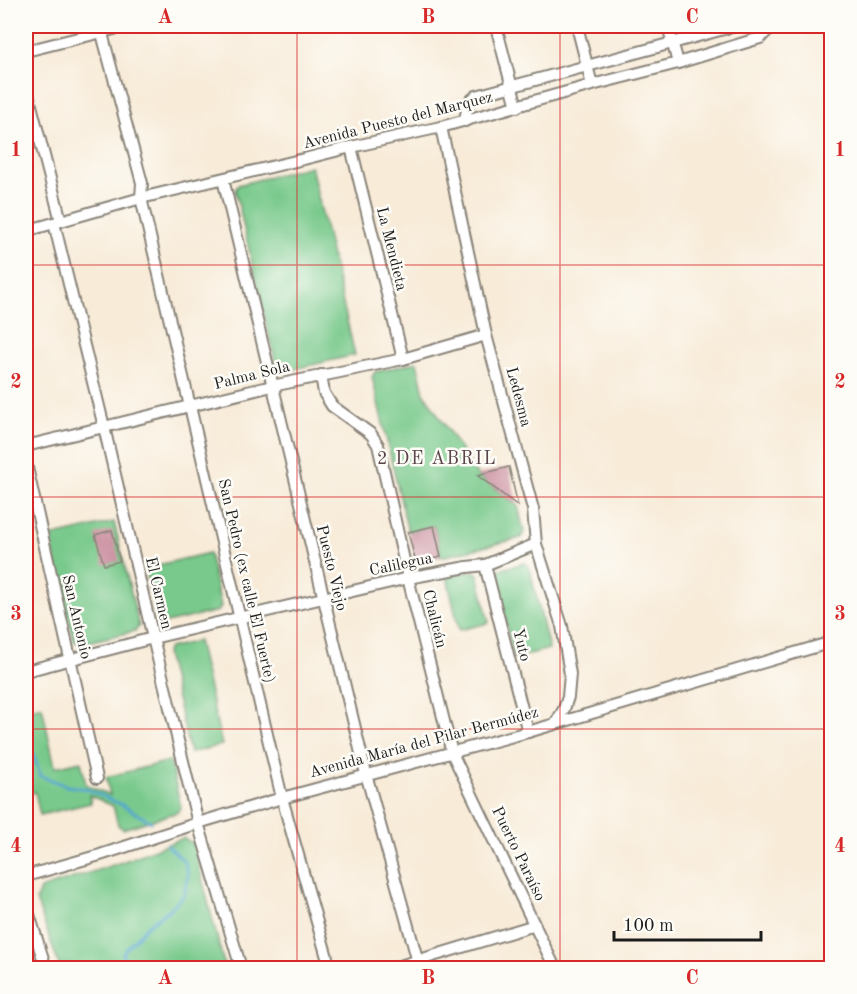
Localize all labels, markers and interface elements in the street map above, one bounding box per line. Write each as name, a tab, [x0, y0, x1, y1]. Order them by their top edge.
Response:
text: A	[157, 8, 173, 28]
text: B	[421, 8, 435, 28]
text: C	[685, 8, 699, 28]
street label: Avenida Puesto del Marquez	[301, 90, 495, 152]
text: 1	[10, 141, 22, 161]
text: 1	[834, 141, 846, 161]
street label: La Mendieta	[373, 205, 409, 293]
street label: Palma Sola	[212, 359, 292, 393]
street label: Ledesma	[502, 365, 534, 429]
text: 2	[10, 373, 22, 393]
text: 2	[834, 373, 846, 393]
district label: 2 DE ABRIL	[377, 450, 497, 468]
street label: San Pedro (ex calle El Fuerte)	[215, 477, 278, 685]
street label: Puesto Viejo	[313, 523, 349, 613]
street label: Calilegua	[368, 550, 434, 579]
street label: El Carmen	[142, 555, 174, 631]
street label: San Antonio	[59, 573, 94, 661]
street label: Chalicán	[419, 588, 449, 650]
text: 3	[10, 605, 22, 625]
text: 3	[834, 605, 846, 625]
street label: Yuto	[509, 627, 533, 663]
street label: Avenida María del Pilar Bermúdez	[308, 705, 540, 781]
street label: Puerto Paraíso	[488, 804, 548, 904]
text: 4	[10, 837, 22, 857]
text: 4	[834, 837, 846, 857]
scale bar	[614, 904, 761, 942]
text: 100 m	[623, 917, 674, 935]
text: A	[157, 969, 173, 989]
text: B	[421, 969, 435, 989]
text: C	[685, 969, 699, 989]

